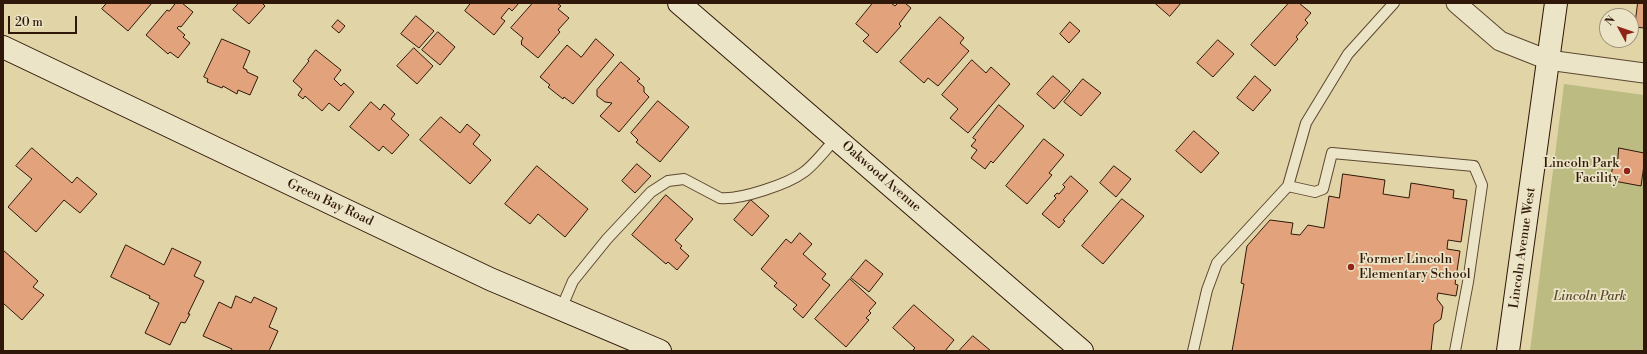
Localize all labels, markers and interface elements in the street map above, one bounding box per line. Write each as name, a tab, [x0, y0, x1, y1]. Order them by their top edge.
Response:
scale bar	[10, 8, 79, 34]
north arrow	[1599, 8, 1639, 48]
text: N	[1602, 13, 1619, 29]
text: 20 m	[15, 15, 43, 30]
street label: Oakwood Avenue	[838, 138, 924, 216]
place label: Lincoln Park Facility	[1543, 156, 1619, 187]
marker: Lincoln Park Facility	[1622, 166, 1632, 176]
street label: Green Bay Road	[284, 176, 376, 230]
street label: Lincoln Avenue West	[1507, 186, 1539, 310]
place label: Former Lincoln Elementary School	[1359, 252, 1471, 283]
marker: Former Lincoln Elementary School	[1346, 262, 1356, 272]
park label: Lincoln Park	[1554, 289, 1626, 305]

